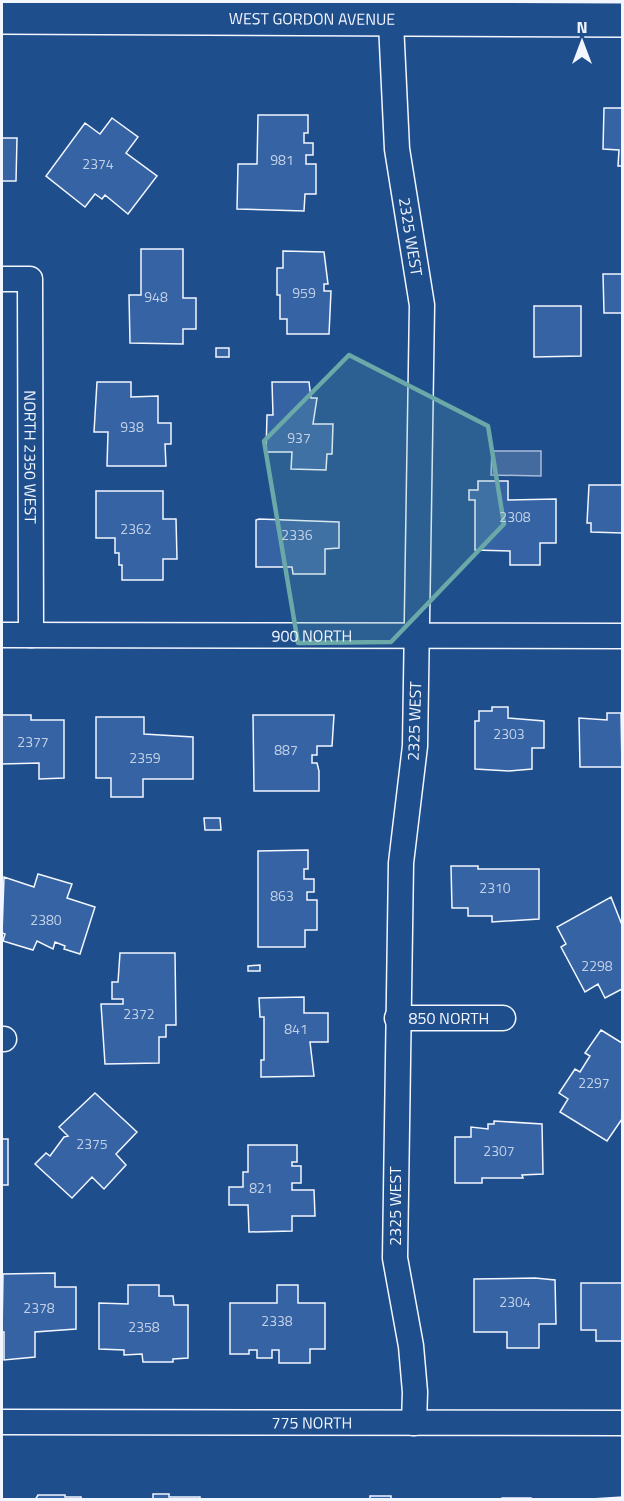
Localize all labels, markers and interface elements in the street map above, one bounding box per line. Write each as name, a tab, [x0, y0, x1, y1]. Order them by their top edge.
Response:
street label: WEST GORDON AVENUE	[229, 6, 395, 31]
north arrow	[552, 12, 612, 72]
text: N	[576, 15, 588, 39]
house number: 981	[270, 149, 294, 170]
house number: 2374	[82, 153, 114, 174]
street label: 2325 WEST	[393, 196, 429, 278]
house number: 959	[292, 282, 316, 303]
house number: 948	[144, 286, 168, 307]
street label: NORTH 2350 WEST	[18, 390, 43, 524]
house number: 938	[120, 416, 144, 437]
house number: 937	[287, 427, 311, 448]
house number: 2308	[499, 506, 531, 527]
house number: 2362	[120, 518, 152, 539]
house number: 2336	[281, 524, 313, 545]
street label: 900 NORTH	[272, 623, 352, 648]
street label: 2325 WEST	[401, 680, 427, 761]
house number: 2303	[493, 723, 525, 744]
house number: 2377	[17, 731, 49, 752]
house number: 887	[274, 739, 298, 760]
house number: 2359	[129, 747, 161, 768]
house number: 2310	[479, 877, 511, 898]
house number: 863	[270, 885, 294, 906]
house number: 2380	[30, 909, 62, 930]
house number: 2298	[581, 955, 613, 976]
house number: 2372	[123, 1003, 155, 1024]
street label: 850 NORTH	[409, 1006, 489, 1030]
house number: 841	[284, 1018, 308, 1039]
house number: 2297	[578, 1072, 610, 1093]
house number: 2375	[76, 1133, 108, 1154]
house number: 2307	[483, 1140, 515, 1161]
street label: 2325 WEST	[383, 1166, 407, 1246]
house number: 821	[249, 1177, 273, 1198]
house number: 2304	[499, 1291, 531, 1312]
house number: 2378	[23, 1297, 55, 1318]
house number: 2338	[261, 1310, 293, 1331]
house number: 2358	[128, 1316, 160, 1337]
street label: 775 NORTH	[272, 1410, 352, 1435]

